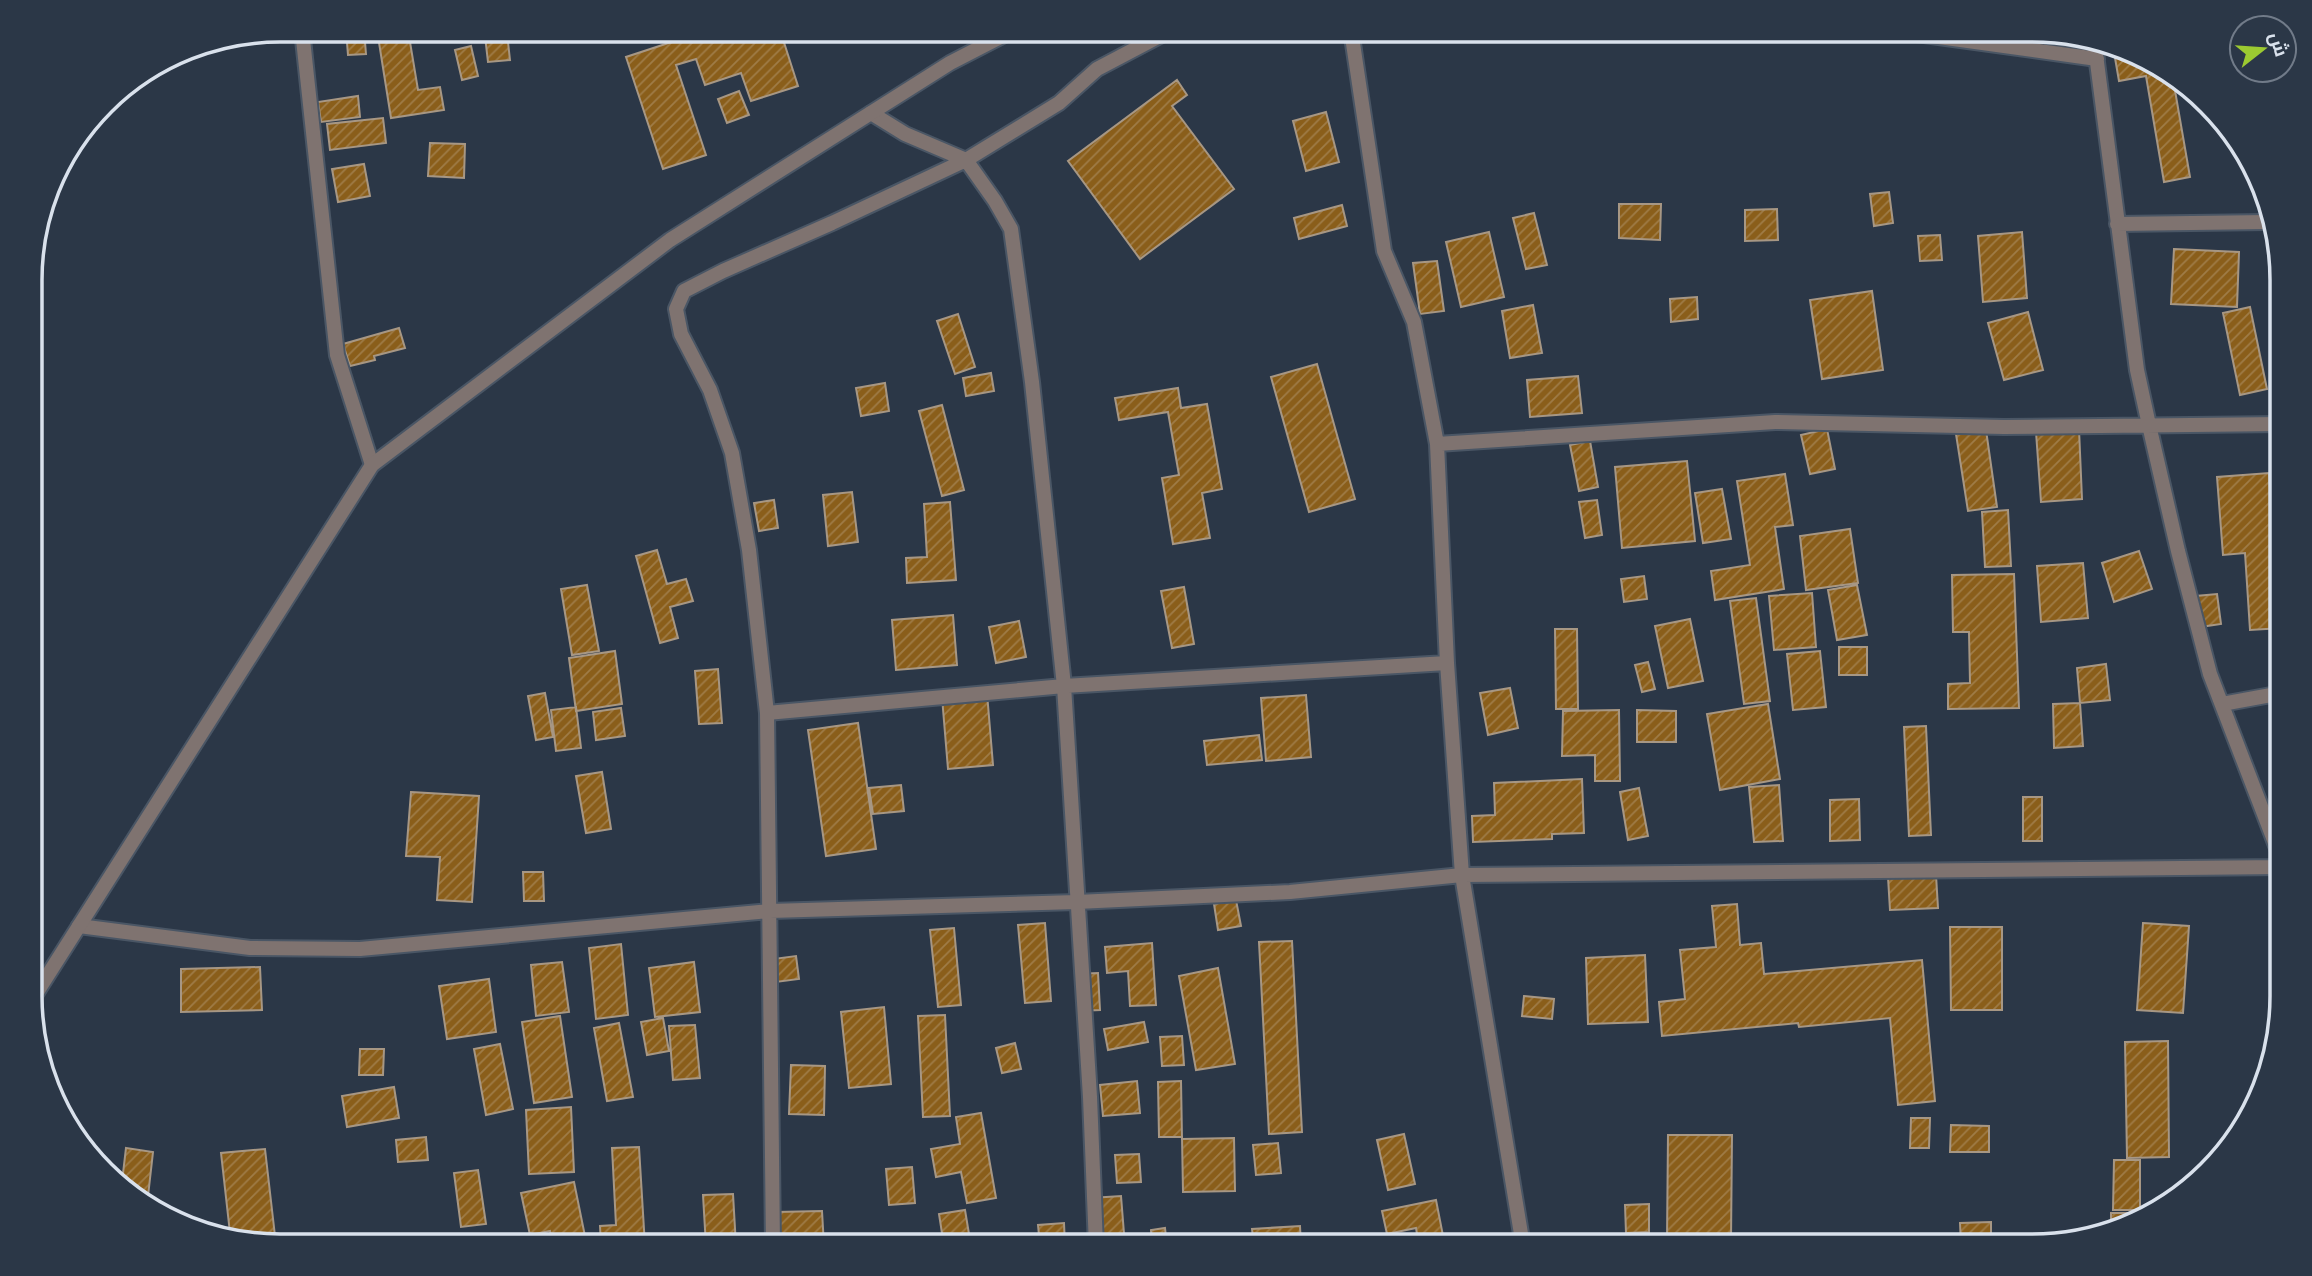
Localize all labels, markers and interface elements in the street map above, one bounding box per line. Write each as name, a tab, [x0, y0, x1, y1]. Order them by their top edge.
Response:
north arrow	[2228, 14, 2298, 84]
text: ش	[2264, 29, 2294, 59]

